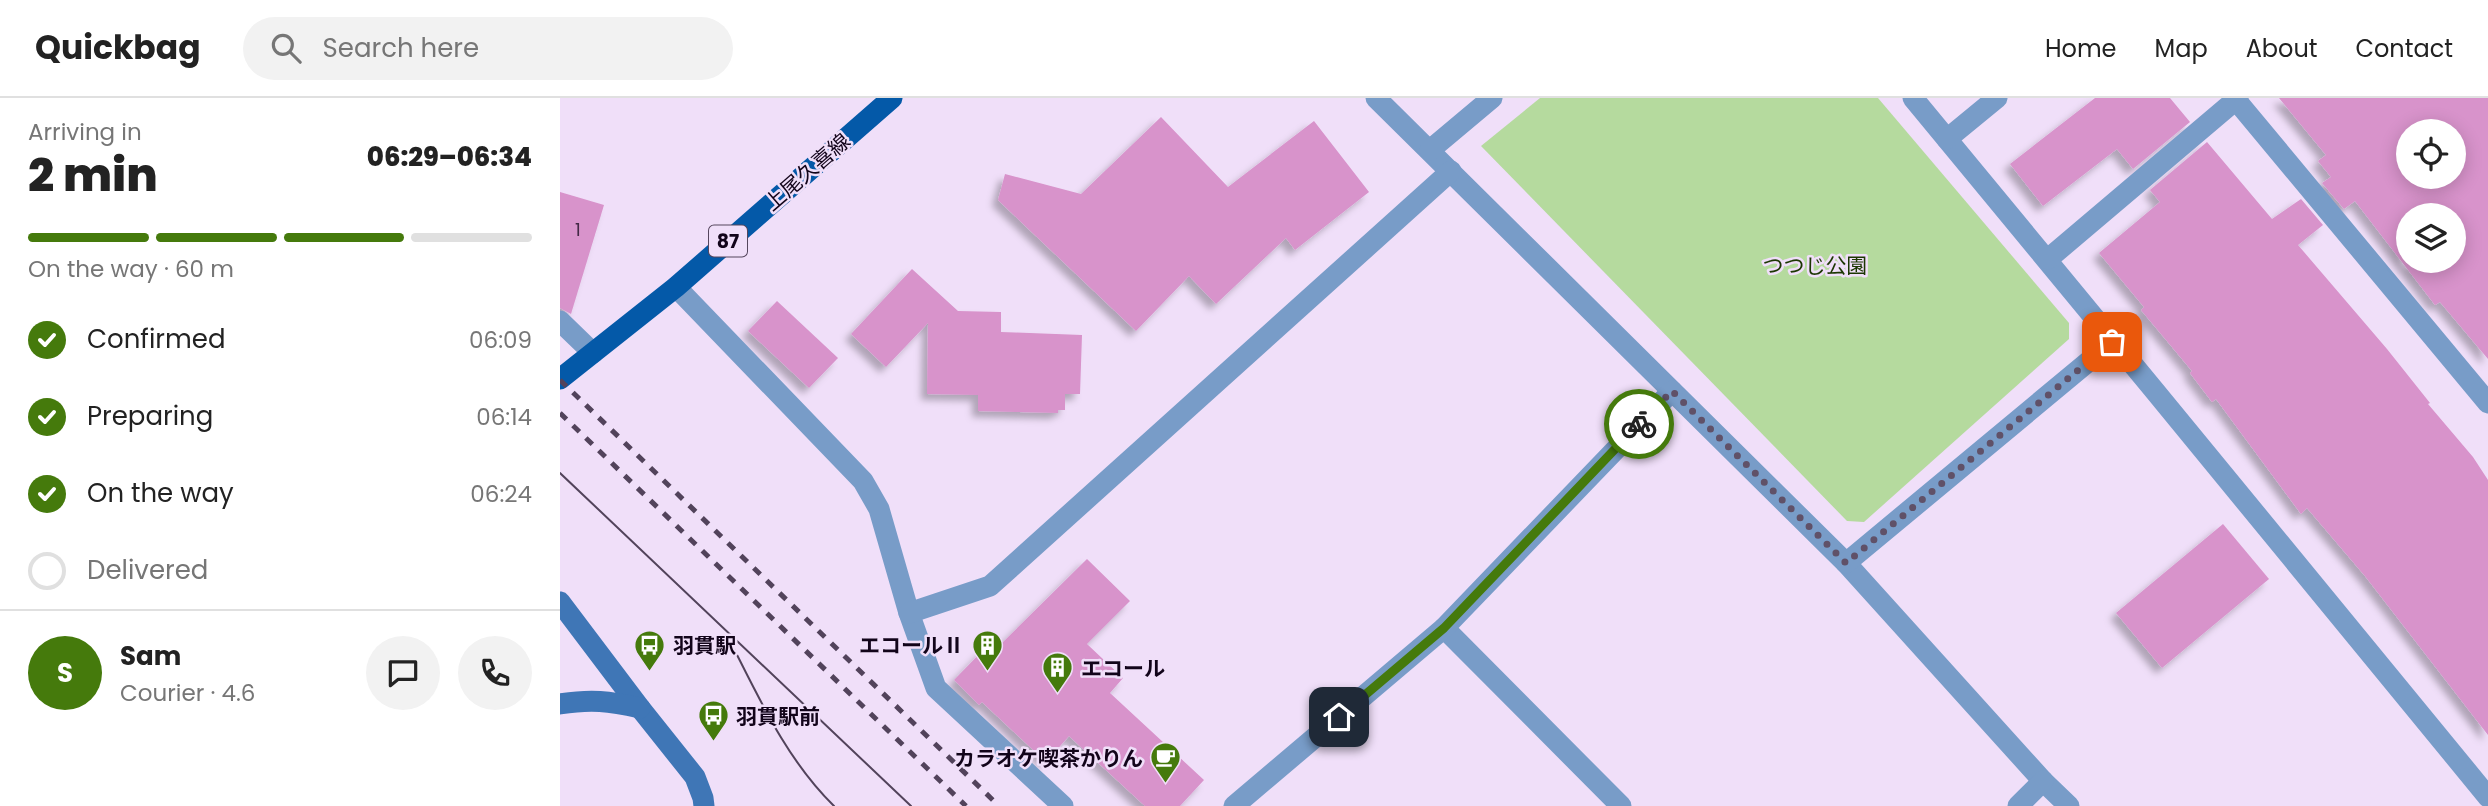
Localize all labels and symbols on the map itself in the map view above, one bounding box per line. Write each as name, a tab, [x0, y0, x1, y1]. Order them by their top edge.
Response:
street label: 上尾久喜線	[758, 127, 856, 217]
house number: 1	[575, 217, 581, 242]
road number: 87	[709, 225, 747, 256]
park label: つつじ公園	[1763, 251, 1868, 280]
pin	[2082, 312, 2142, 372]
courier	[1604, 389, 1674, 459]
bus stop icon: 羽貫駅	[633, 628, 667, 672]
building icon: エコールⅡ	[970, 628, 1004, 672]
place label: 羽貫駅	[673, 631, 736, 660]
place label: エコールⅡ	[859, 631, 964, 660]
building icon: エコール	[1041, 651, 1075, 695]
place label: エコール	[1081, 654, 1165, 683]
pin	[1309, 687, 1369, 747]
bus stop icon: 羽貫駅前	[696, 699, 730, 743]
place label: 羽貫駅前	[736, 702, 820, 731]
cafe icon: カラオケ喫茶かりん	[1149, 741, 1183, 785]
place label: カラオケ喫茶かりん	[954, 744, 1143, 773]

